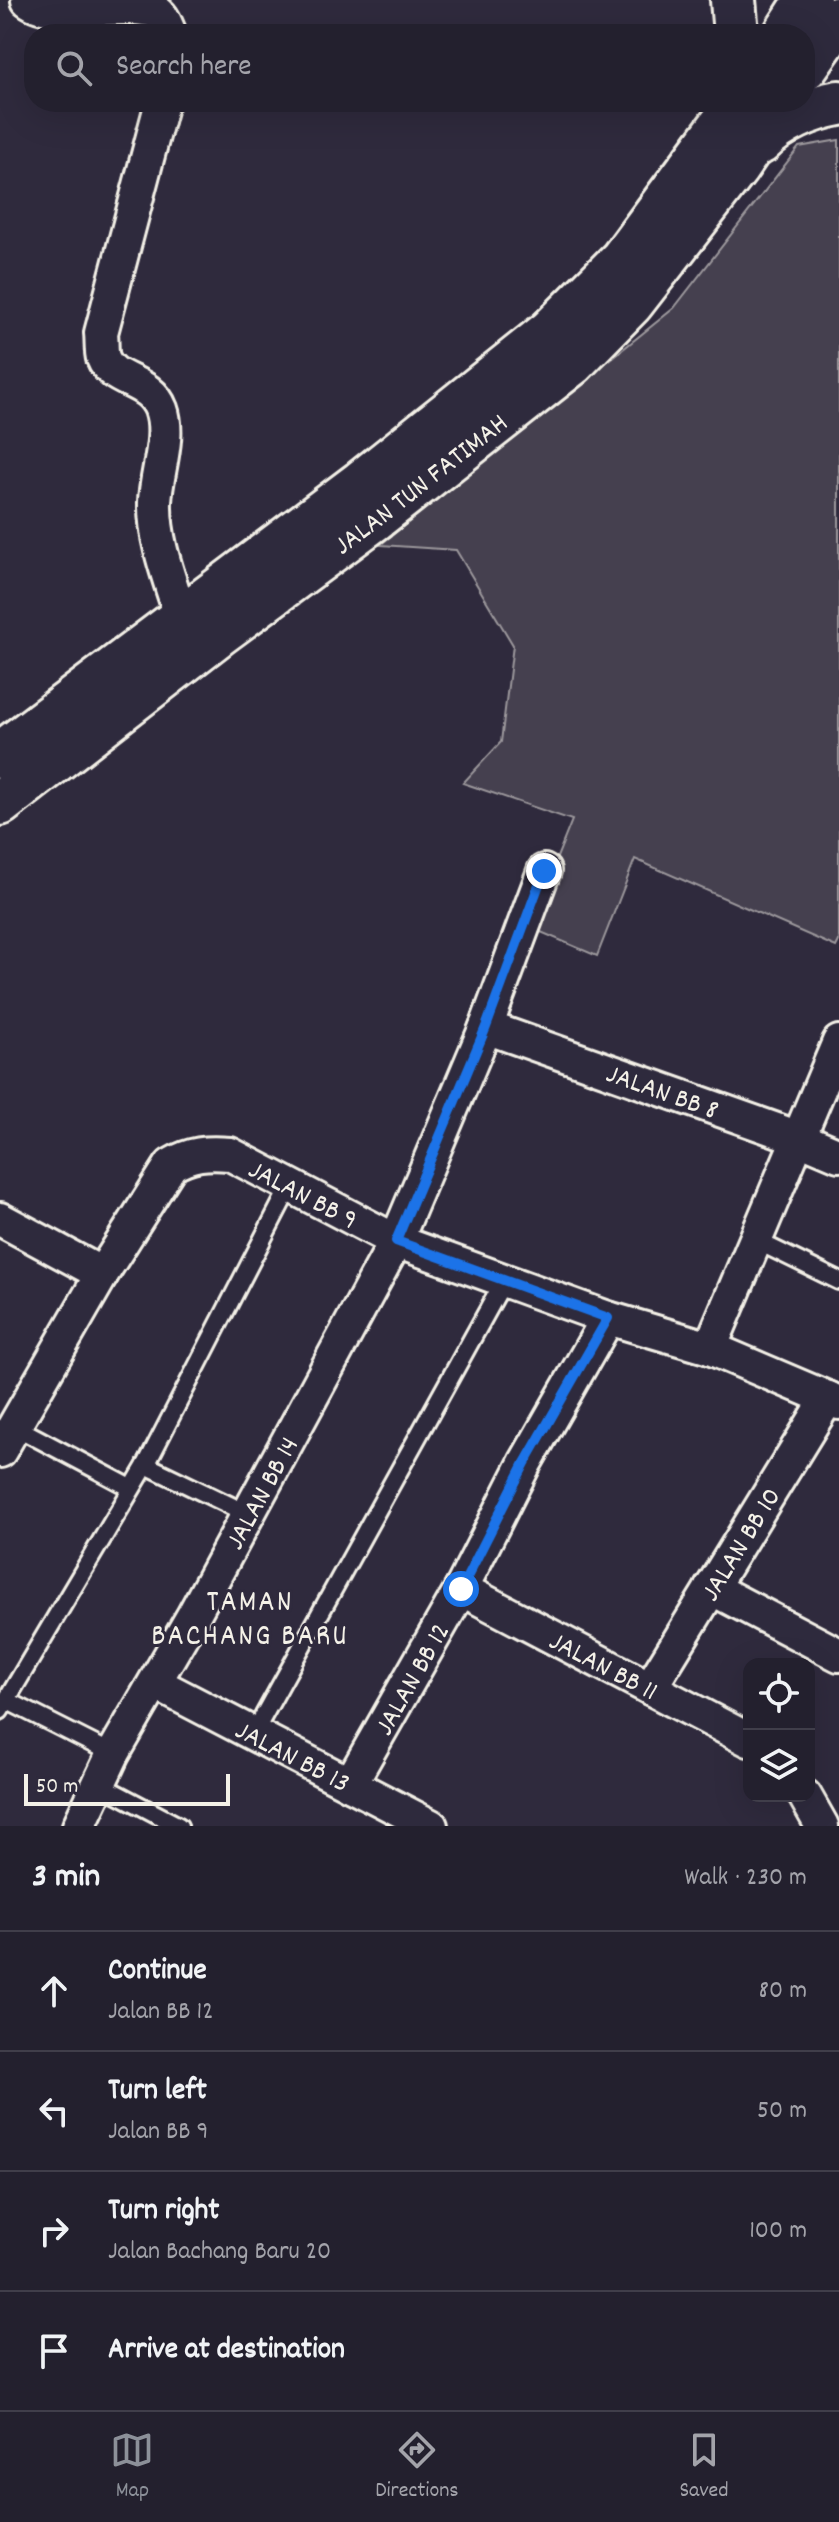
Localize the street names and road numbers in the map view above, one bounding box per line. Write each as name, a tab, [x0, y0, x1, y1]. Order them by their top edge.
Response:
street label: JALAN TUN FATIMAH	[327, 406, 518, 567]
street label: JALAN BB 8	[600, 1056, 723, 1133]
street label: JALAN BB 9	[240, 1152, 363, 1242]
street label: JALAN BB 14	[218, 1431, 311, 1558]
street label: JALAN BB 10	[693, 1481, 793, 1610]
street label: JALAN BB 12	[367, 1617, 463, 1744]
street label: JALAN BB 11	[541, 1624, 664, 1714]
street label: JALAN BB 13	[227, 1713, 355, 1806]

